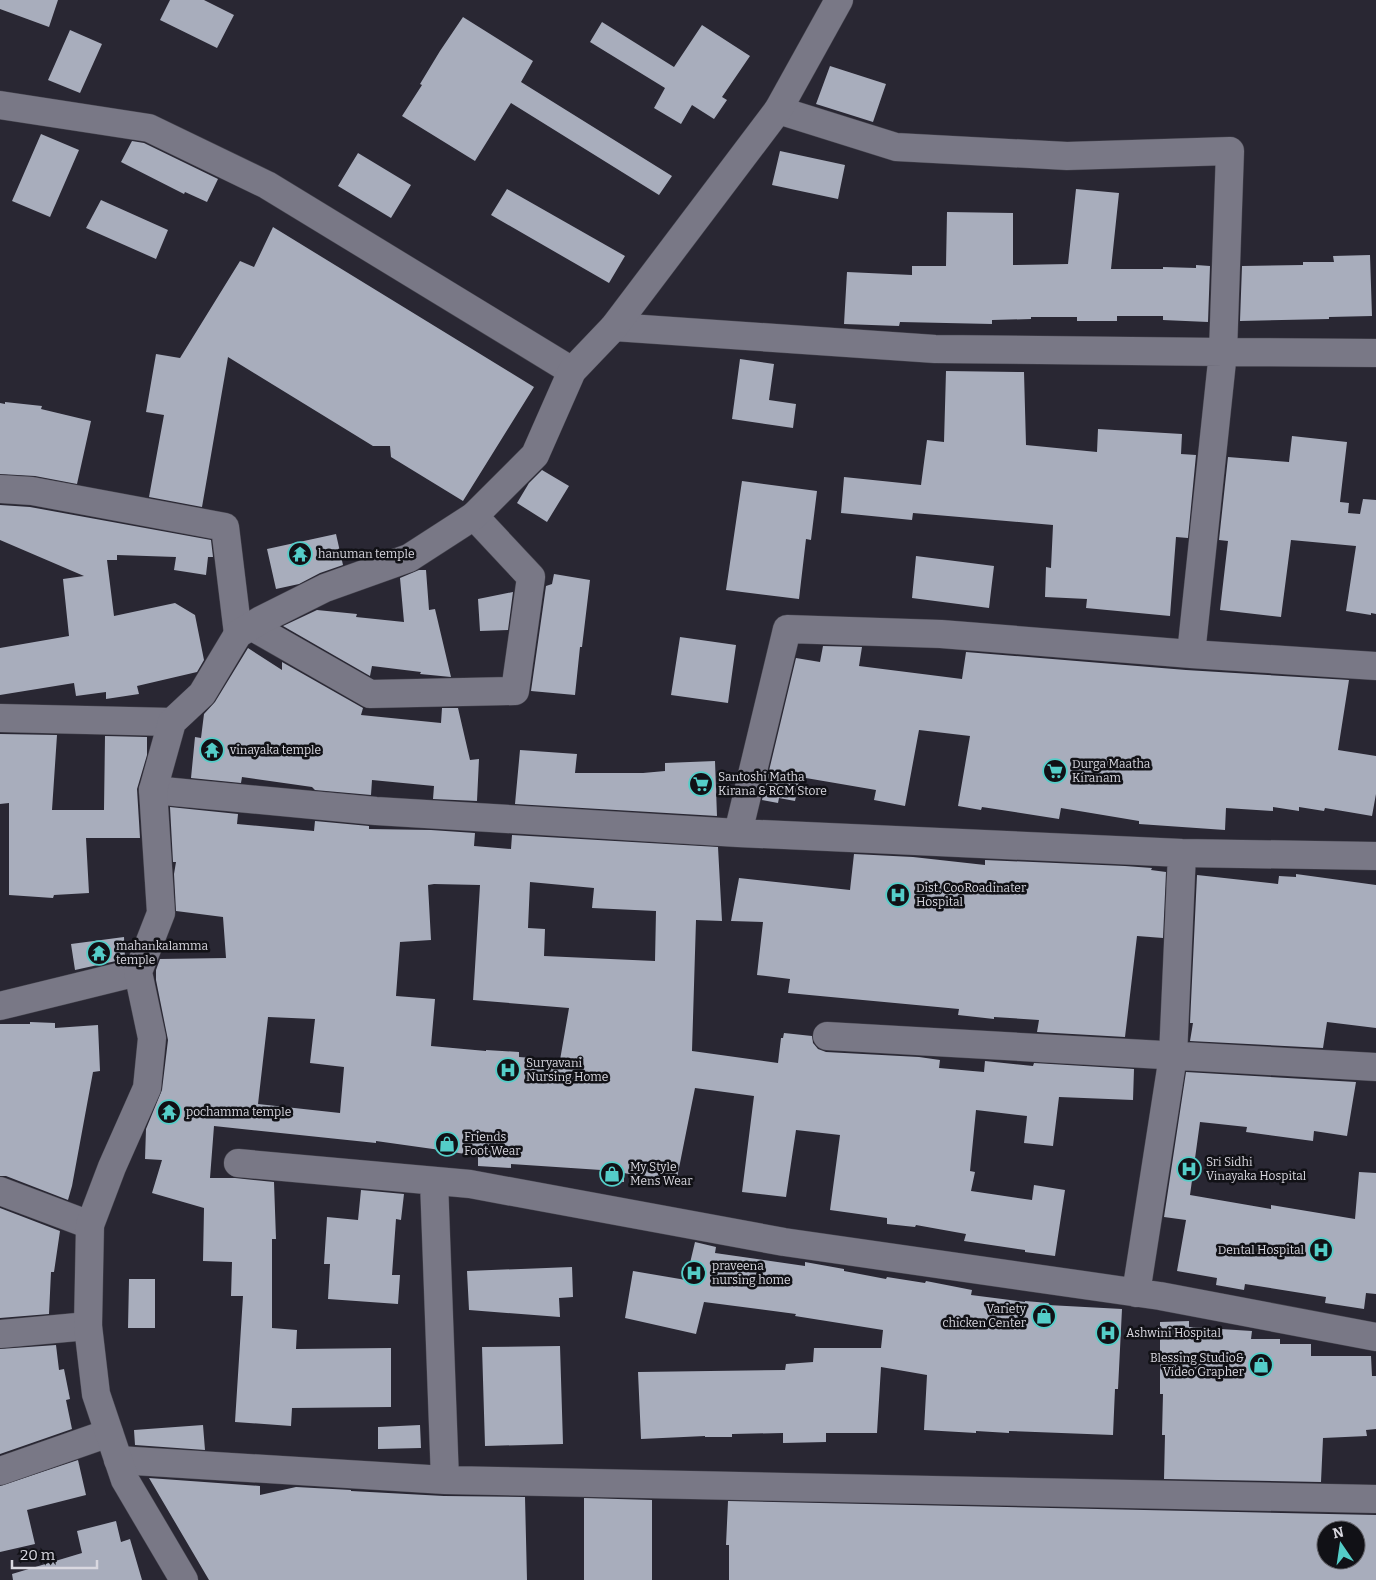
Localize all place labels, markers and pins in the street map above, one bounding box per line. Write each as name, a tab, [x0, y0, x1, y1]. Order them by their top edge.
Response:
temple icon: hanuman temple	[287, 541, 313, 567]
place label: hanuman temple	[318, 547, 414, 561]
temple icon: vinayaka temple	[199, 737, 225, 763]
place label: vinayaka temple	[229, 743, 321, 757]
place label: Durga Maatha Kiranam	[1072, 757, 1151, 785]
supermarket icon: Durga Maatha Kiranam	[1042, 758, 1068, 784]
place label: Santoshi Matha Kirana & RCM Store	[718, 770, 827, 798]
supermarket icon: Santoshi Matha Kirana & RCM Store	[688, 771, 714, 797]
place label: Dist. CooRoadinater Hospital	[916, 881, 1027, 909]
hospital icon: Dist. CooRoadinater Hospital	[885, 882, 911, 908]
place label: mahankalamma temple	[116, 939, 208, 967]
temple icon: mahankalamma temple	[86, 940, 112, 966]
place label: Suryavani Nursing Home	[526, 1056, 608, 1084]
hospital icon: Suryavani Nursing Home	[495, 1057, 521, 1083]
temple icon: pochamma temple	[156, 1099, 182, 1125]
place label: pochamma temple	[186, 1105, 291, 1119]
place label: Friends Foot Wear	[464, 1130, 521, 1158]
shop icon: Friends Foot Wear	[434, 1131, 460, 1157]
place label: Sri Sidhi Vinayaka Hospital	[1206, 1155, 1307, 1183]
hospital icon: Sri Sidhi Vinayaka Hospital	[1176, 1156, 1202, 1182]
place label: My Style Mens Wear	[630, 1160, 693, 1188]
shop icon: My Style Mens Wear	[599, 1161, 625, 1187]
hospital icon: Dental Hospital	[1308, 1237, 1334, 1263]
place label: Dental Hospital	[1218, 1243, 1305, 1257]
place label: praveena nursing home	[712, 1259, 791, 1287]
hospital icon: praveena nursing home	[681, 1260, 707, 1286]
place label: Variety chicken Center	[943, 1302, 1027, 1330]
shop icon: Variety chicken Center	[1031, 1303, 1057, 1329]
hospital icon: Ashwini Hospital	[1095, 1320, 1121, 1346]
place label: Ashwini Hospital	[1126, 1326, 1221, 1340]
place label: Blessing Studio& Video Grapher	[1150, 1351, 1245, 1379]
shop icon: Blessing Studio& Video Grapher	[1248, 1352, 1274, 1378]

